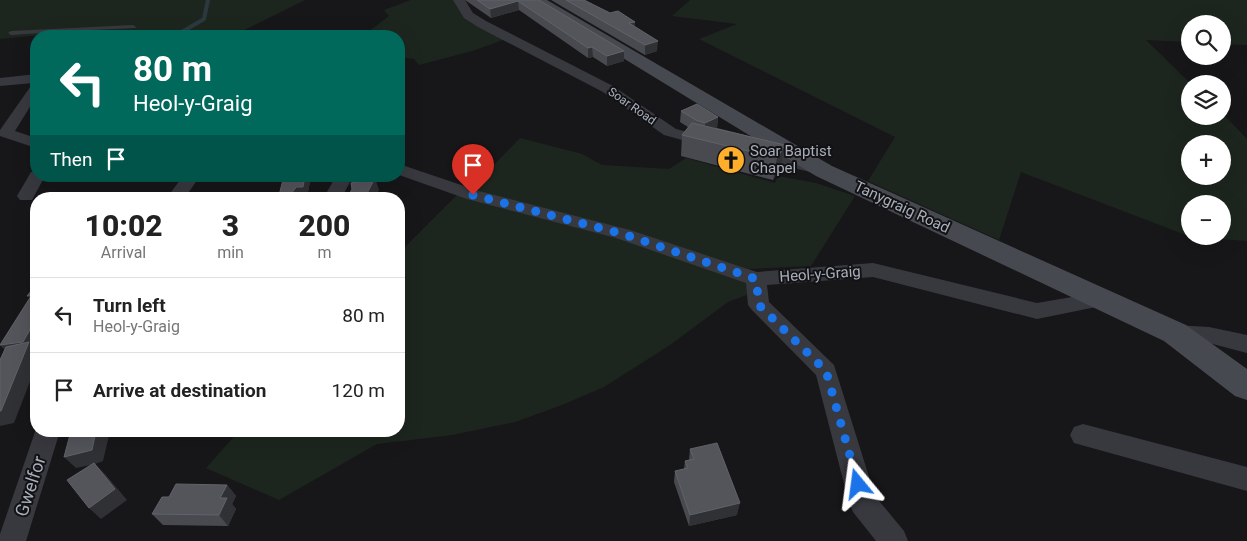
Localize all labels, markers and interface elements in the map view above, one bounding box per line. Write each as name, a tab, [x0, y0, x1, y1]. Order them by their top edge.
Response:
map controls	[1181, 15, 1231, 245]
button: search	[1181, 15, 1231, 65]
text: 80 m	[133, 49, 212, 90]
icon: left	[50, 50, 115, 115]
button: layers	[1181, 75, 1231, 125]
street label: Soar Road	[605, 84, 659, 128]
text: Heol-y-Graig	[133, 91, 253, 116]
button: +	[1181, 135, 1231, 185]
place label: Soar Baptist Chapel	[750, 142, 832, 177]
pin	[452, 144, 494, 195]
icon: arrive	[102, 145, 130, 173]
church icon: Soar Baptist Chapel	[716, 145, 746, 175]
text: Then	[50, 148, 92, 171]
icon: arrive	[459, 151, 487, 179]
street label: Tanygraig Road	[851, 177, 953, 237]
button: −	[1181, 195, 1231, 245]
text: 10:02	[85, 208, 163, 243]
text: 3	[222, 208, 239, 243]
text: 200	[298, 208, 350, 243]
text: Arrival	[101, 243, 146, 262]
text: min	[217, 243, 244, 262]
text: m	[317, 243, 331, 262]
street label: Heol-y-Graig	[779, 262, 861, 286]
text: Turn left	[93, 294, 166, 317]
icon: left	[50, 301, 78, 329]
text: 80 m	[342, 304, 385, 327]
text: Heol-y-Graig	[93, 317, 180, 336]
icon: arrive	[50, 376, 78, 404]
text: Arrive at destination	[93, 379, 266, 402]
text: 120 m	[332, 379, 385, 402]
street label: Gwelfor	[10, 453, 50, 519]
position arrow	[831, 457, 883, 509]

